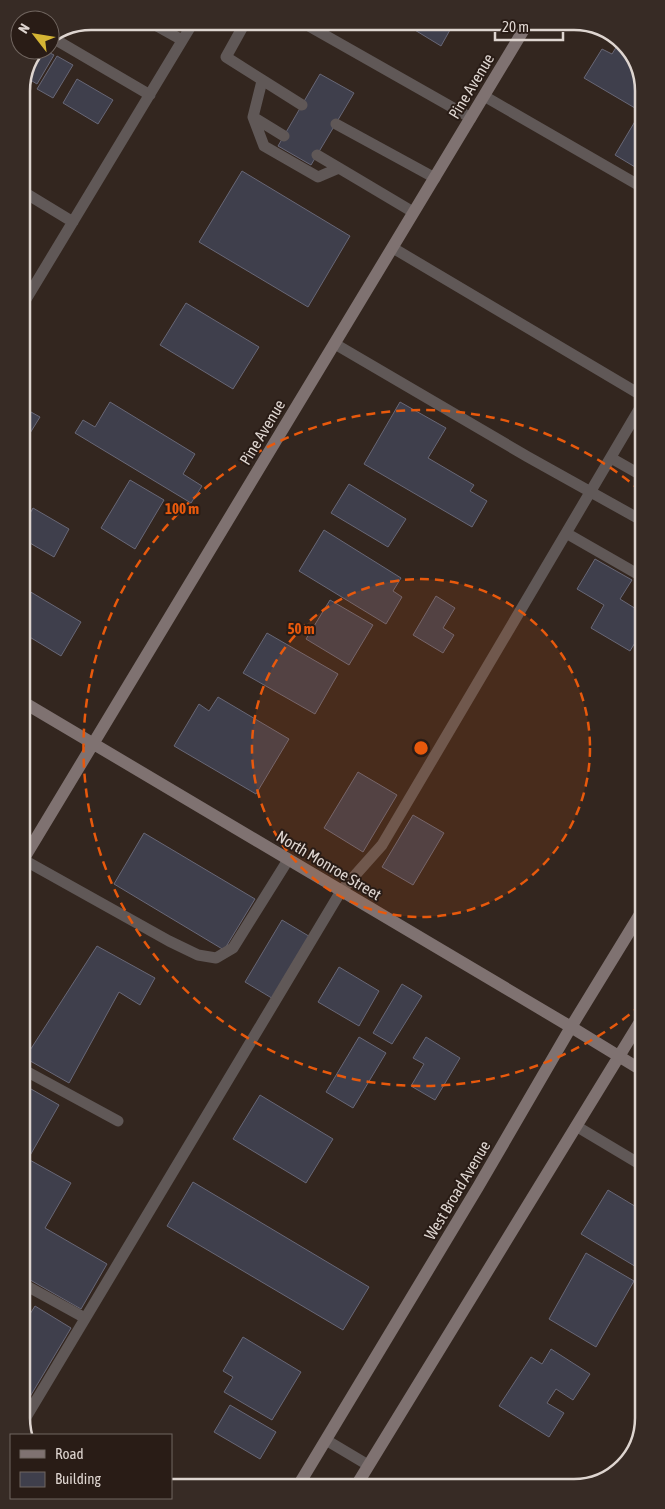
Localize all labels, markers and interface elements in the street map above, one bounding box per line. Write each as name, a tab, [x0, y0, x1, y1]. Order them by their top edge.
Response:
north arrow	[10, 10, 60, 60]
scale bar	[495, 10, 562, 42]
text: 20 m	[502, 18, 529, 35]
text: N	[15, 21, 33, 36]
street label: Pine Avenue	[445, 50, 497, 122]
street label: Pine Avenue	[236, 396, 288, 468]
text: 100 m	[165, 500, 199, 517]
text: 50 m	[288, 620, 315, 637]
centre of rings	[412, 739, 430, 757]
street label: North Monroe Street	[273, 827, 385, 904]
street label: West Broad Avenue	[420, 1137, 494, 1243]
legend	[10, 1434, 172, 1499]
text: Road	[55, 1445, 84, 1462]
text: Building	[55, 1470, 101, 1487]

